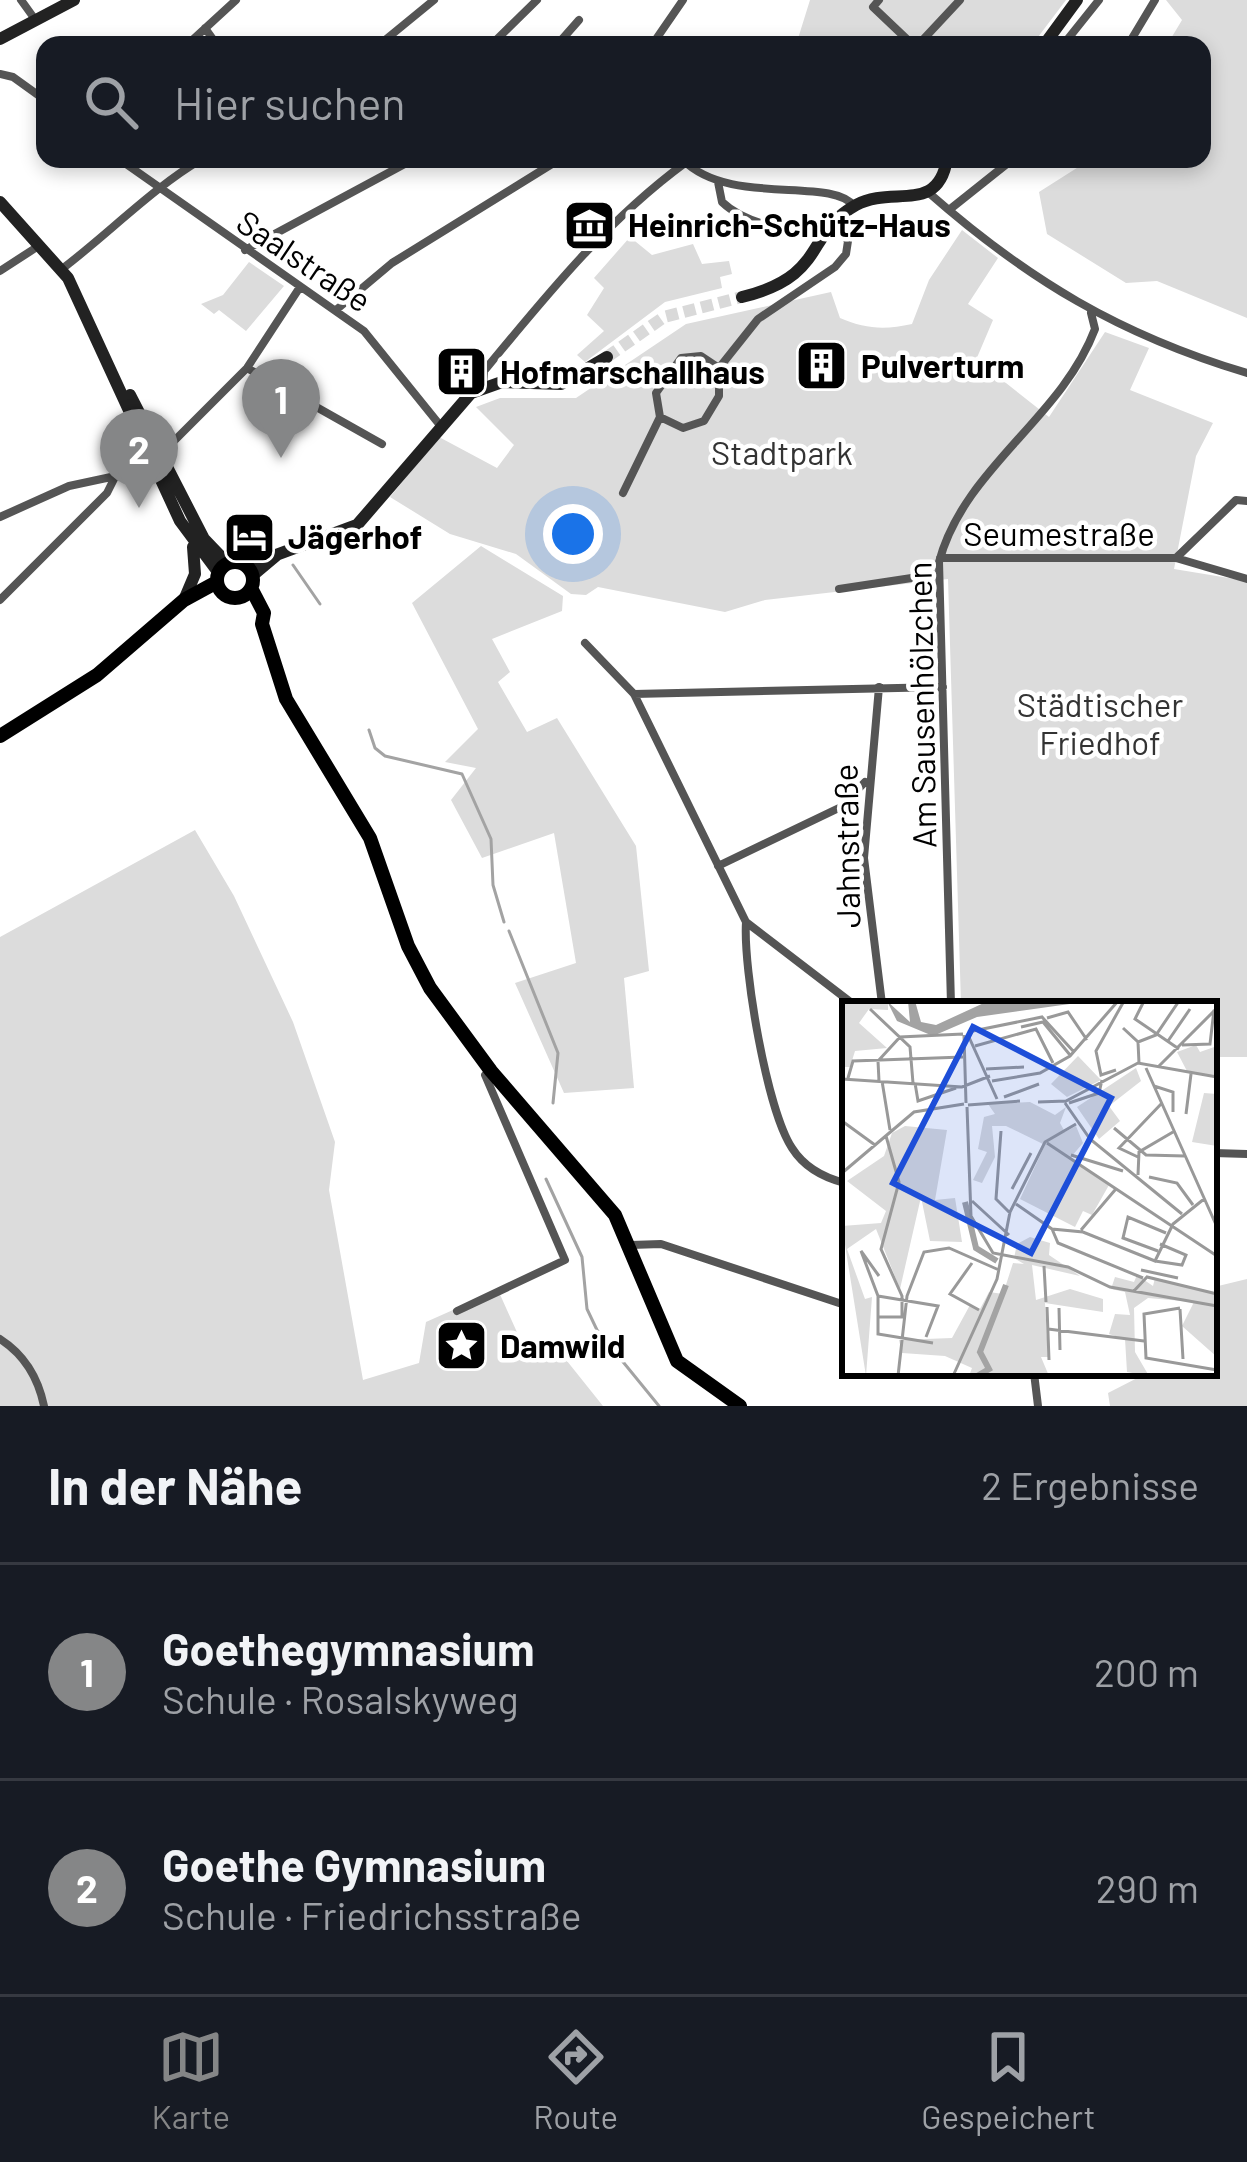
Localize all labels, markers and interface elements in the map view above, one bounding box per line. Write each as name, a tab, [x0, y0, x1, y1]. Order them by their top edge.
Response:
search box	[36, 36, 1211, 168]
icon: search	[78, 69, 144, 135]
text: Hier suchen	[174, 75, 406, 129]
museum icon: Heinrich-Schütz-Haus	[561, 197, 617, 253]
street label: Saalstraße	[230, 201, 379, 320]
place label: Heinrich-Schütz-Haus	[628, 204, 951, 244]
building icon: Pulverturm	[794, 338, 850, 394]
building icon: Hofmarschallhaus	[433, 344, 489, 400]
place label: Pulverturm	[861, 345, 1024, 385]
place label: Hofmarschallhaus	[500, 351, 765, 391]
pin: 1	[242, 359, 320, 458]
pin: 2	[100, 409, 178, 508]
park label: Stadtpark	[711, 432, 853, 472]
your location	[543, 504, 603, 564]
hotel icon: Jägerhof	[221, 509, 277, 565]
street label: Seumestraße	[963, 513, 1155, 553]
place label: Jägerhof	[288, 516, 422, 556]
street label: Am Sausenhölzchen	[899, 561, 943, 849]
park label: Städtischer Friedhof	[1017, 684, 1183, 762]
street label: Jahnstraße	[825, 764, 867, 928]
inset map	[842, 1001, 1217, 1376]
place icon: Damwild	[433, 1318, 489, 1374]
place label: Damwild	[500, 1325, 626, 1365]
text: In der Nähe	[48, 1454, 302, 1515]
text: 2 Ergebnisse	[981, 1461, 1199, 1508]
text: Goethegymnasium	[162, 1621, 535, 1675]
text: 1	[80, 1648, 94, 1695]
text: 200 m	[1094, 1648, 1199, 1695]
text: Schule · Rosalskyweg	[162, 1675, 519, 1722]
text: Goethe Gymnasium	[162, 1837, 546, 1891]
text: 2	[76, 1864, 98, 1911]
text: 290 m	[1096, 1864, 1199, 1911]
text: Schule · Friedrichsstraße	[162, 1891, 582, 1938]
tab: Karte	[152, 2024, 230, 2136]
tab: Route	[533, 2024, 618, 2136]
tab: Gespeichert	[921, 2024, 1095, 2136]

